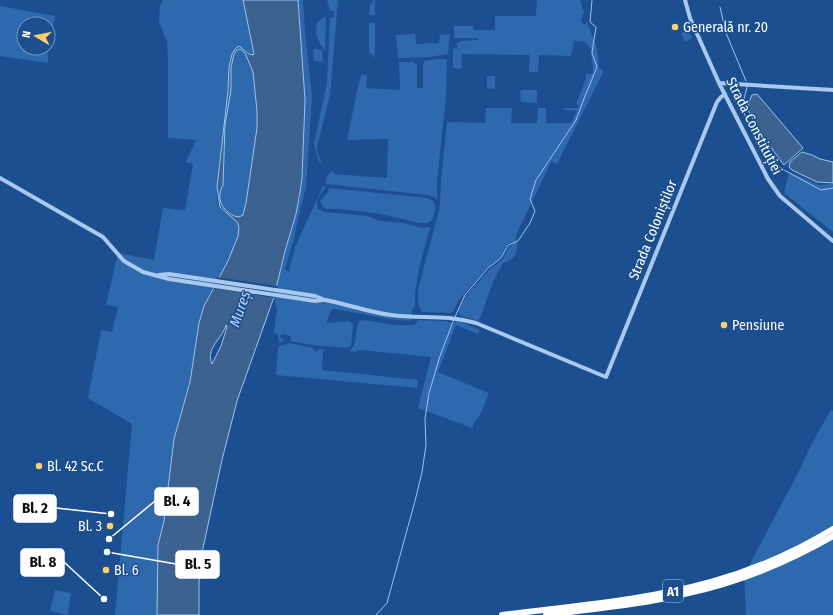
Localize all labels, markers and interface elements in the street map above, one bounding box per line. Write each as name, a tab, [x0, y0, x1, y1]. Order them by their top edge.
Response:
north arrow	[16, 16, 56, 56]
place label: Generală nr. 20	[683, 19, 768, 36]
marker: Generală nr. 20	[670, 22, 680, 32]
text: N	[20, 30, 34, 39]
street label: Strada Constituției	[721, 75, 786, 178]
street label: Strada Coloniștilor	[625, 177, 682, 283]
water label: Mureș	[226, 288, 255, 329]
place label: Pensiune	[732, 317, 784, 334]
marker: Pensiune	[719, 320, 729, 330]
place label: Bl. 42 Sc.C	[47, 458, 104, 475]
marker: Bl. 42 Sc.C	[34, 461, 44, 471]
callout: Bl. 4	[155, 488, 198, 515]
text: Bl. 4	[164, 492, 191, 510]
callout: Bl. 2	[14, 495, 56, 522]
text: Bl. 2	[22, 499, 48, 517]
place label: Bl. 3	[78, 518, 102, 535]
marker: Bl. 3	[105, 521, 115, 531]
callout: Bl. 8	[21, 549, 64, 576]
callout: Bl. 5	[176, 551, 219, 578]
text: Bl. 8	[29, 553, 57, 571]
text: Bl. 5	[185, 555, 211, 573]
place label: Bl. 6	[114, 562, 139, 579]
marker: Bl. 6	[101, 565, 111, 575]
road number: A1	[663, 580, 683, 602]

